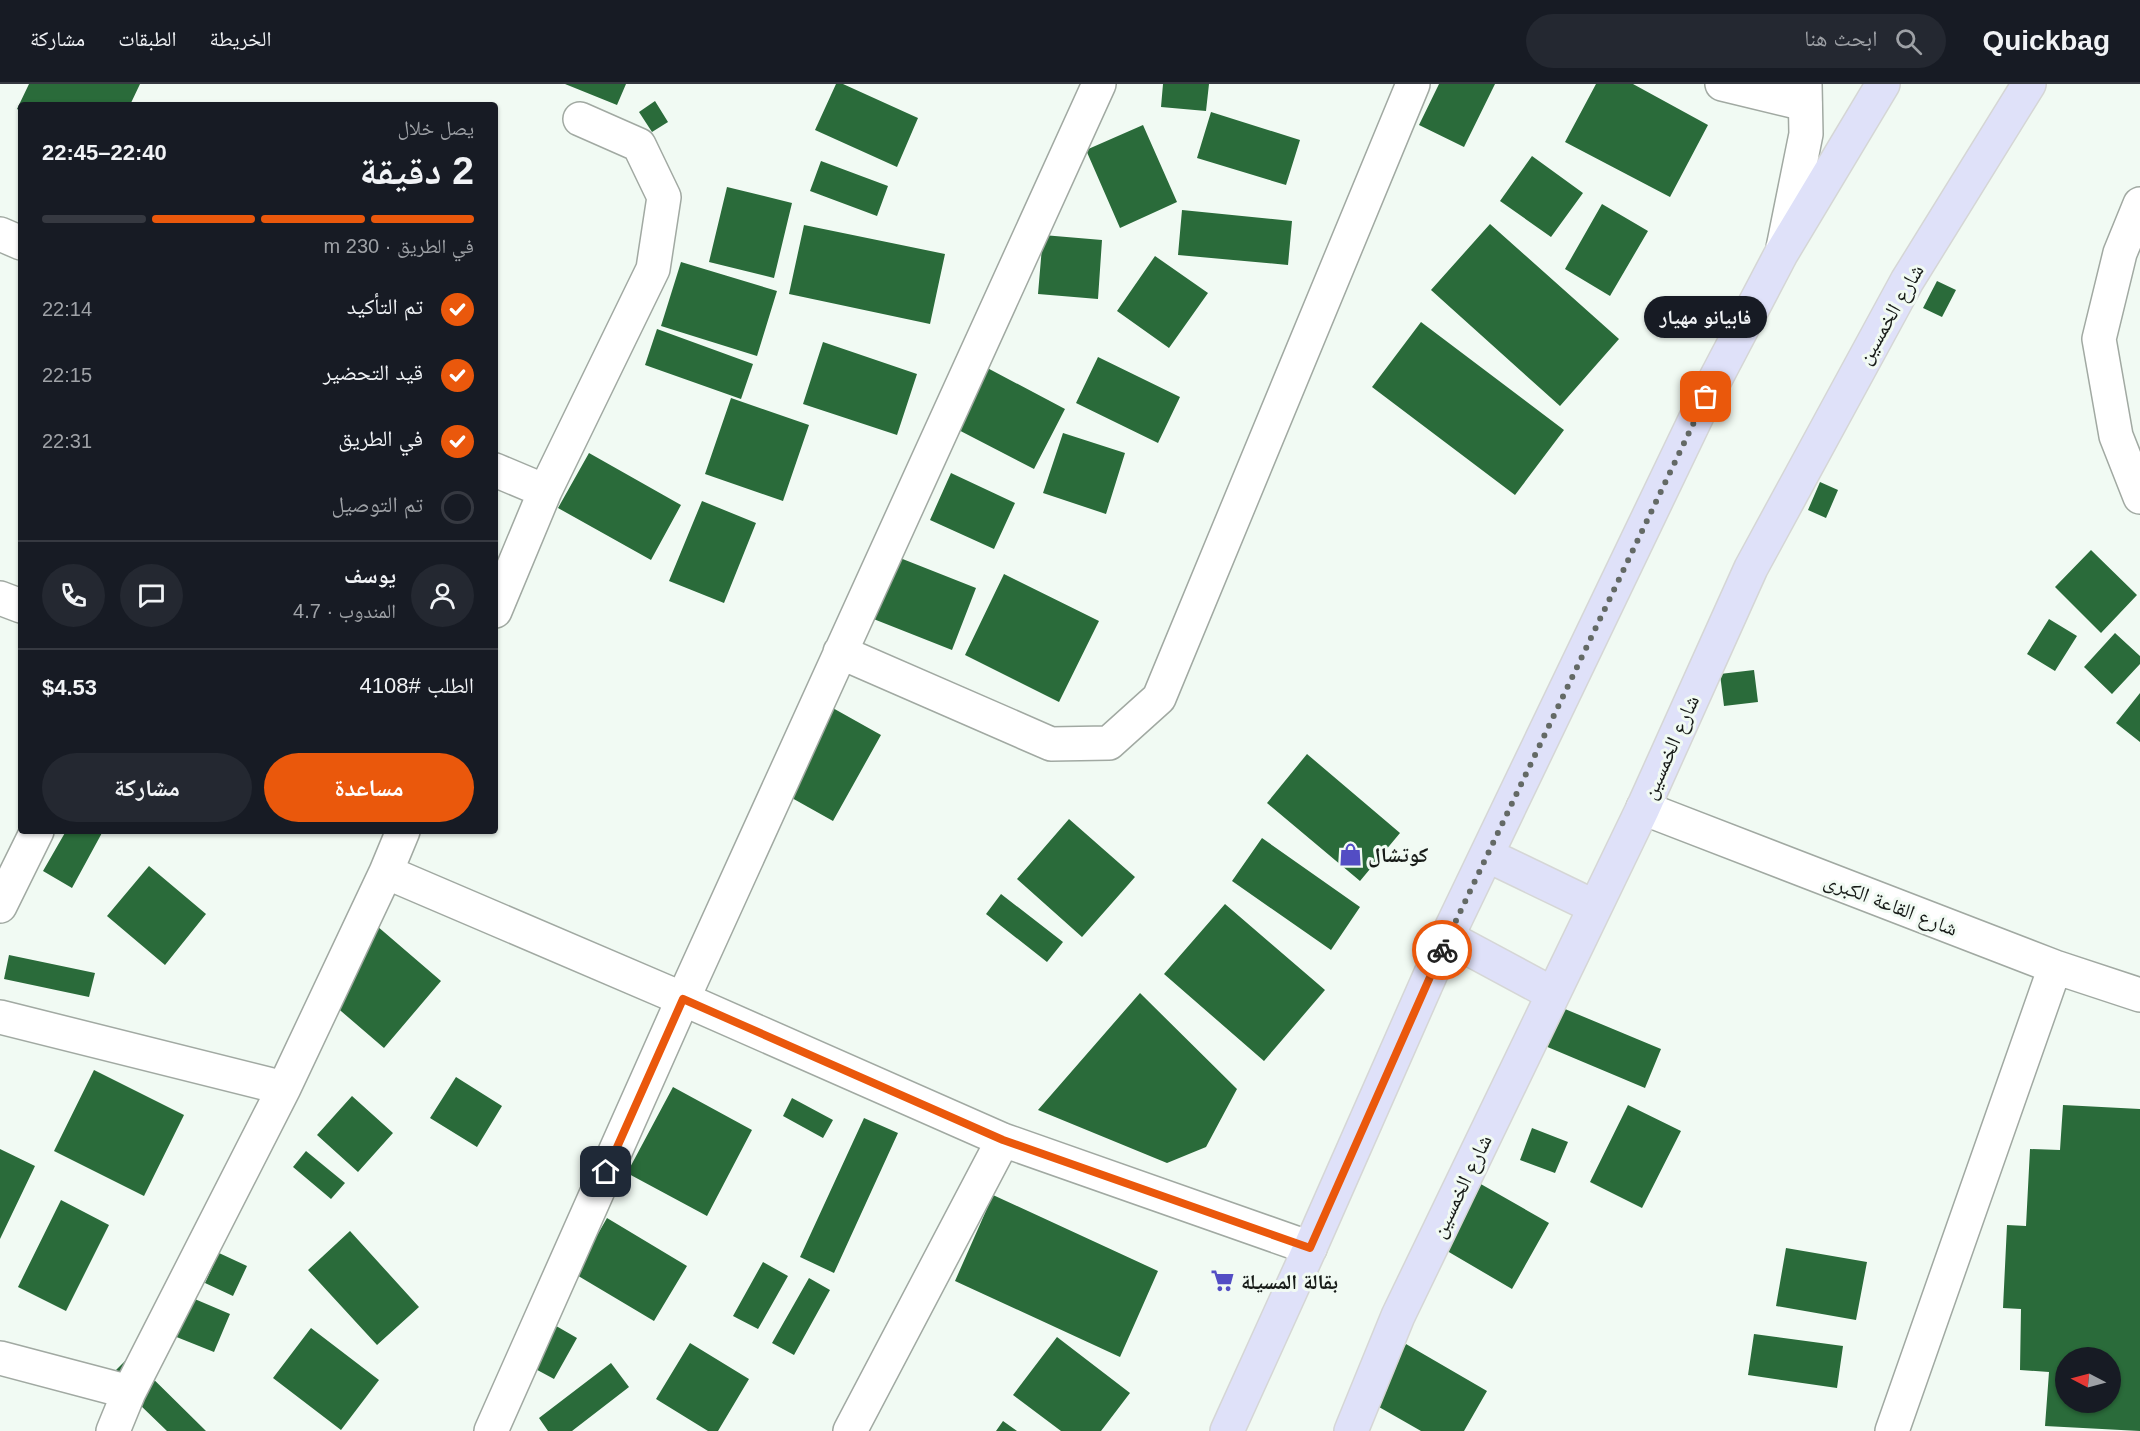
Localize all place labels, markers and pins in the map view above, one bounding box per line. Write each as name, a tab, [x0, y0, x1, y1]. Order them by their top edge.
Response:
callout: فابيانو مهيار	[1644, 295, 1768, 337]
pin	[1680, 371, 1731, 422]
shop icon: كوتشال	[1337, 841, 1363, 867]
place label: كوتشال	[1368, 843, 1428, 868]
pin	[580, 1146, 631, 1197]
supermarket icon: بقالة المسيلة	[1210, 1268, 1236, 1294]
place label: بقالة المسيلة	[1241, 1270, 1338, 1293]

